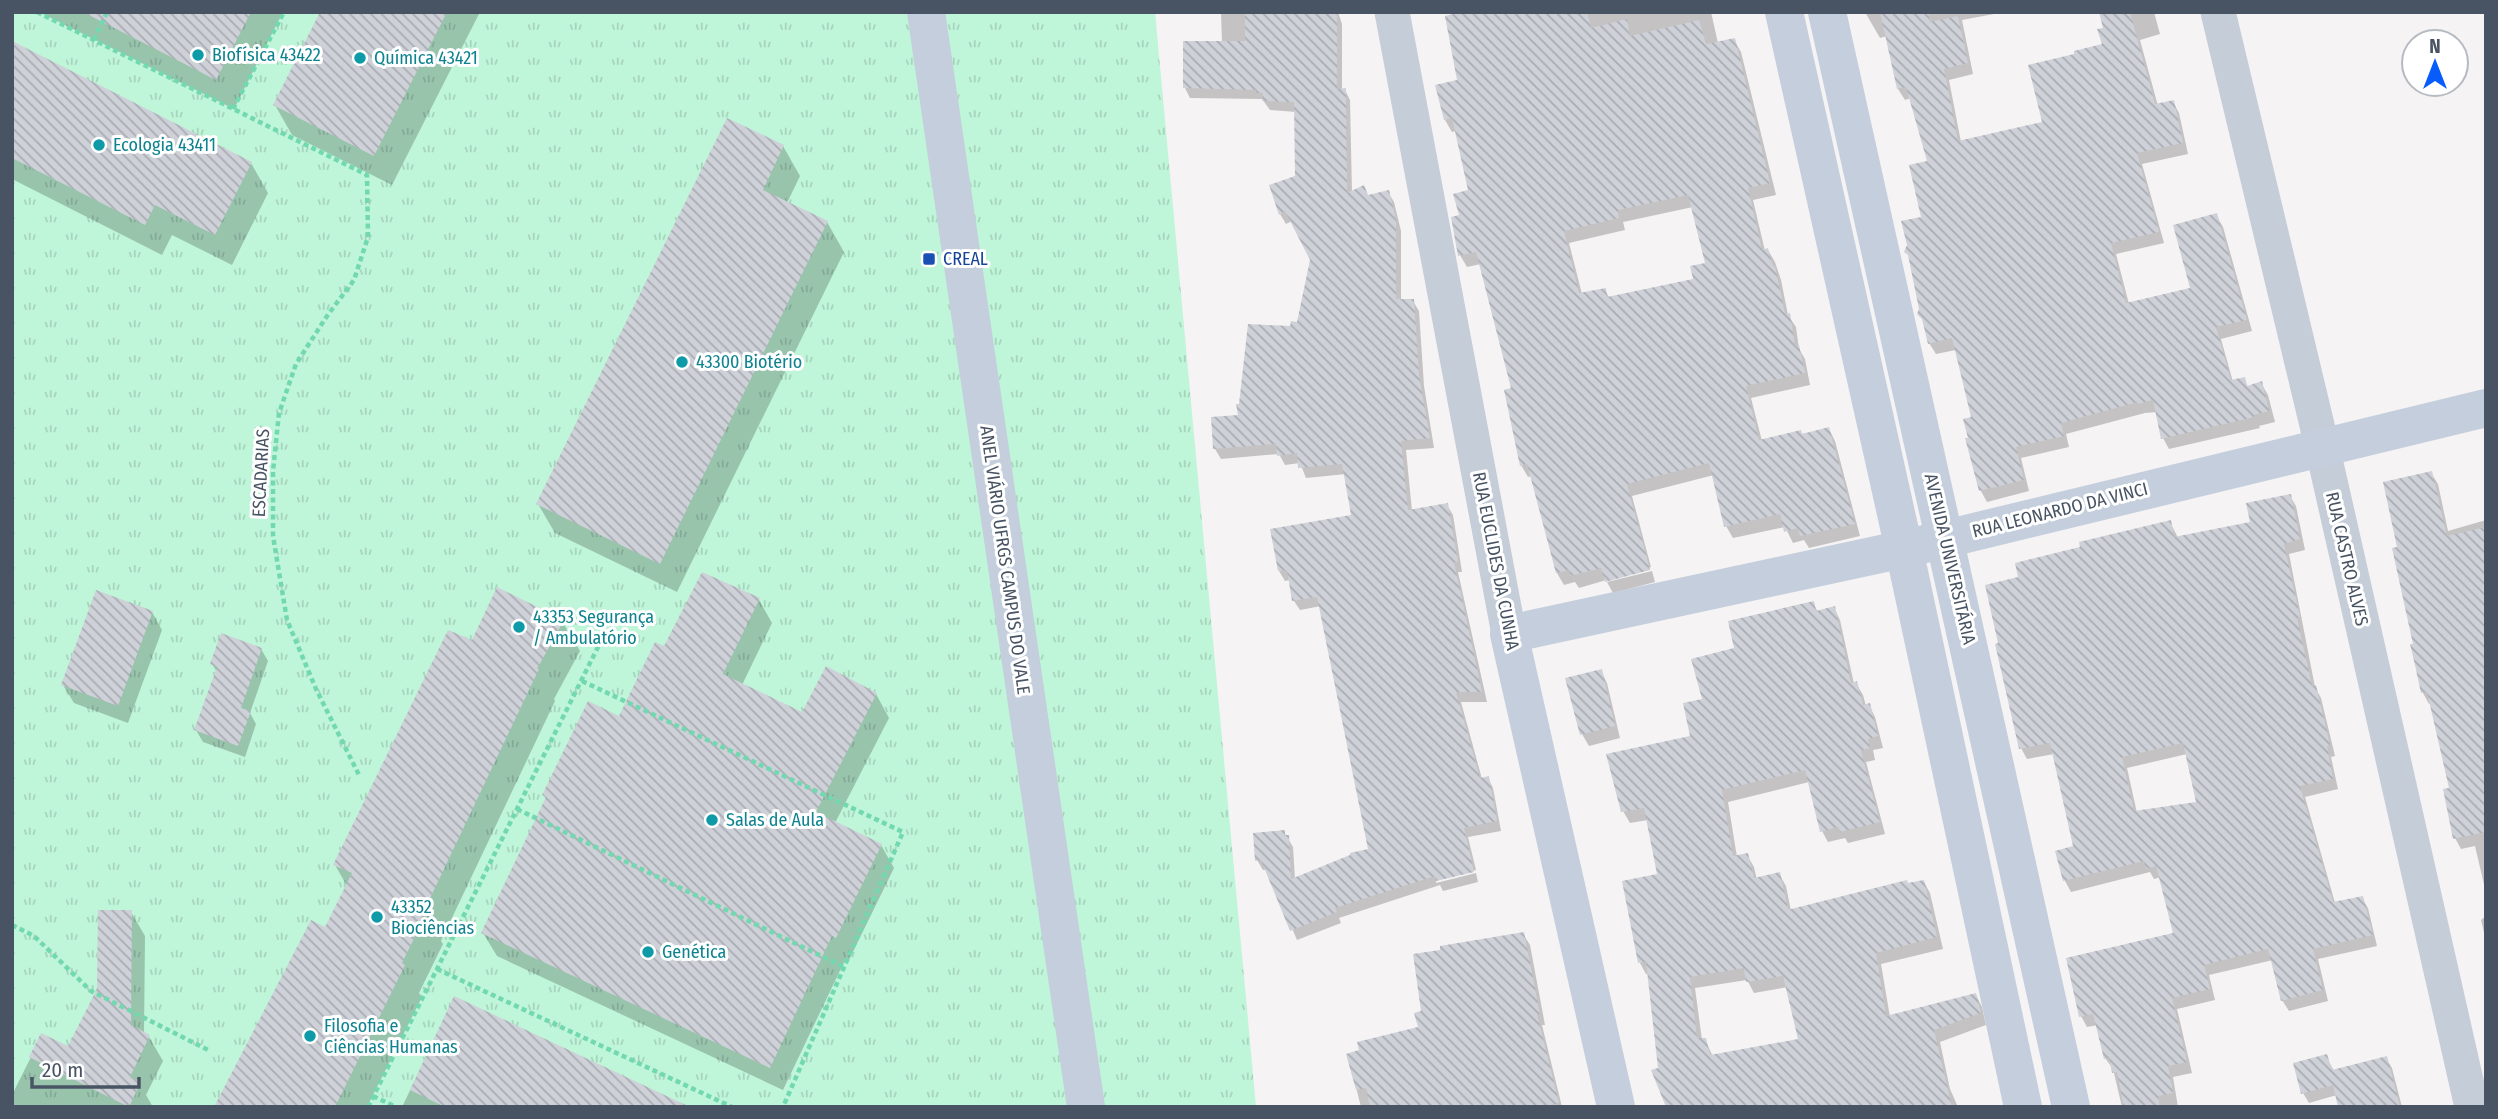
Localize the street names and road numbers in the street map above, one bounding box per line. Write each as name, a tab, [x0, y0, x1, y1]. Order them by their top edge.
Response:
street label: ANEL VIÁRIO UFRGS CAMPUS DO VALE	[975, 424, 1036, 696]
street label: ESCADARIAS	[248, 428, 274, 518]
street label: RUA EUCLIDES DA CUNHA	[1468, 470, 1524, 653]
street label: AVENIDA UNIVERSITÁRIA	[1920, 471, 1981, 647]
street label: RUA LEONARDO DA VINCI	[1970, 478, 2150, 542]
street label: RUA CASTRO ALVES	[2321, 490, 2373, 628]

